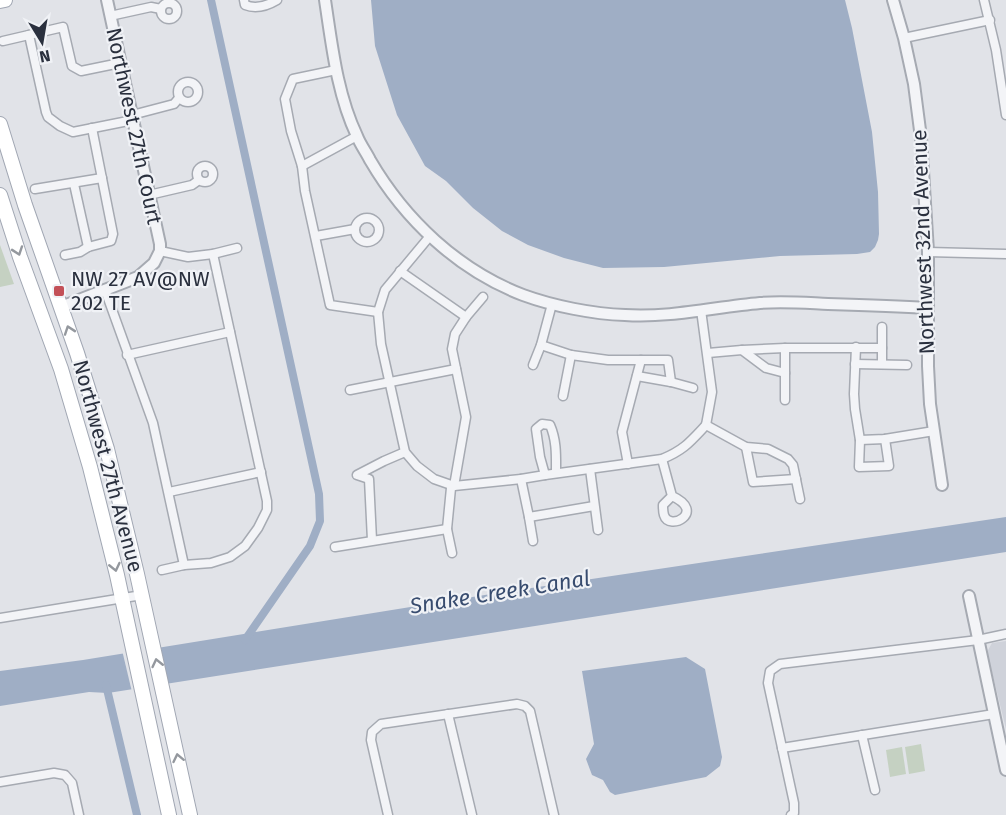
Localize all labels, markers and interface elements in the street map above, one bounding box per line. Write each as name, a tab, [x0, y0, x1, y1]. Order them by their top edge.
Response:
north arrow	[12, 12, 72, 72]
street label: Northwest 27th Court	[100, 25, 168, 227]
text: N	[38, 46, 52, 67]
street label: Northwest 32nd Avenue	[906, 129, 940, 355]
one-way arrow	[11, 245, 23, 256]
place label: NW 27 AV@NW 202 TE	[71, 266, 210, 316]
marker: NW 27 AV@NW 202 TE	[52, 284, 66, 298]
one-way arrow	[63, 325, 76, 336]
street label: Northwest 27th Avenue	[67, 357, 149, 575]
one-way arrow	[107, 562, 120, 572]
water label: Snake Creek Canal	[407, 564, 592, 620]
one-way arrow	[151, 659, 164, 669]
one-way arrow	[172, 753, 185, 763]

